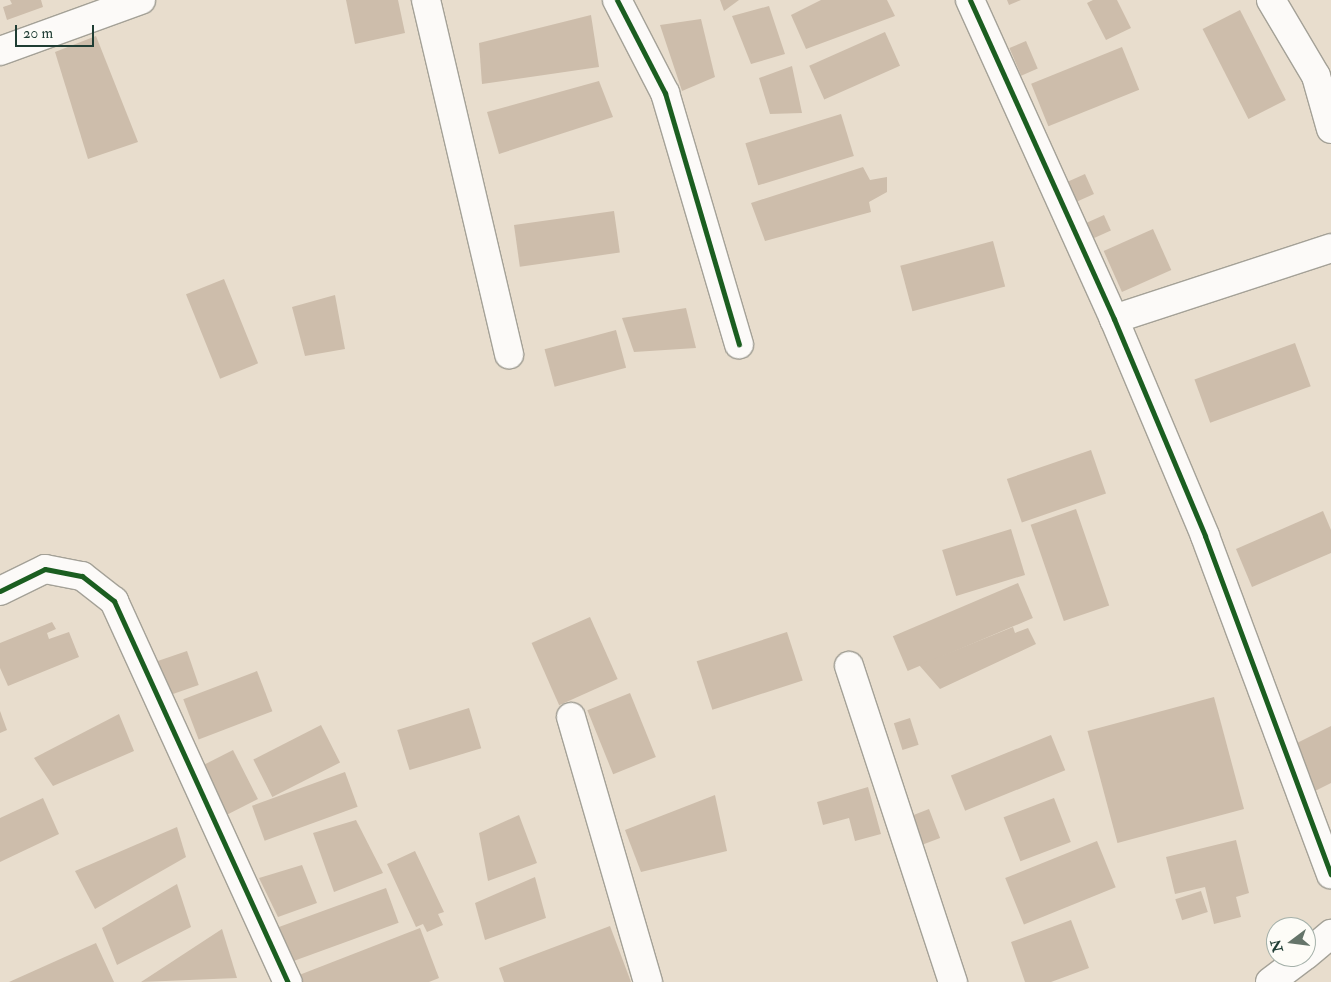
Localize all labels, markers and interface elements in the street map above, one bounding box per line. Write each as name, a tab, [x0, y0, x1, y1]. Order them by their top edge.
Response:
scale bar	[18, 15, 96, 47]
text: 20 m	[23, 24, 53, 43]
north arrow	[1266, 917, 1316, 967]
text: N	[1267, 938, 1287, 954]

